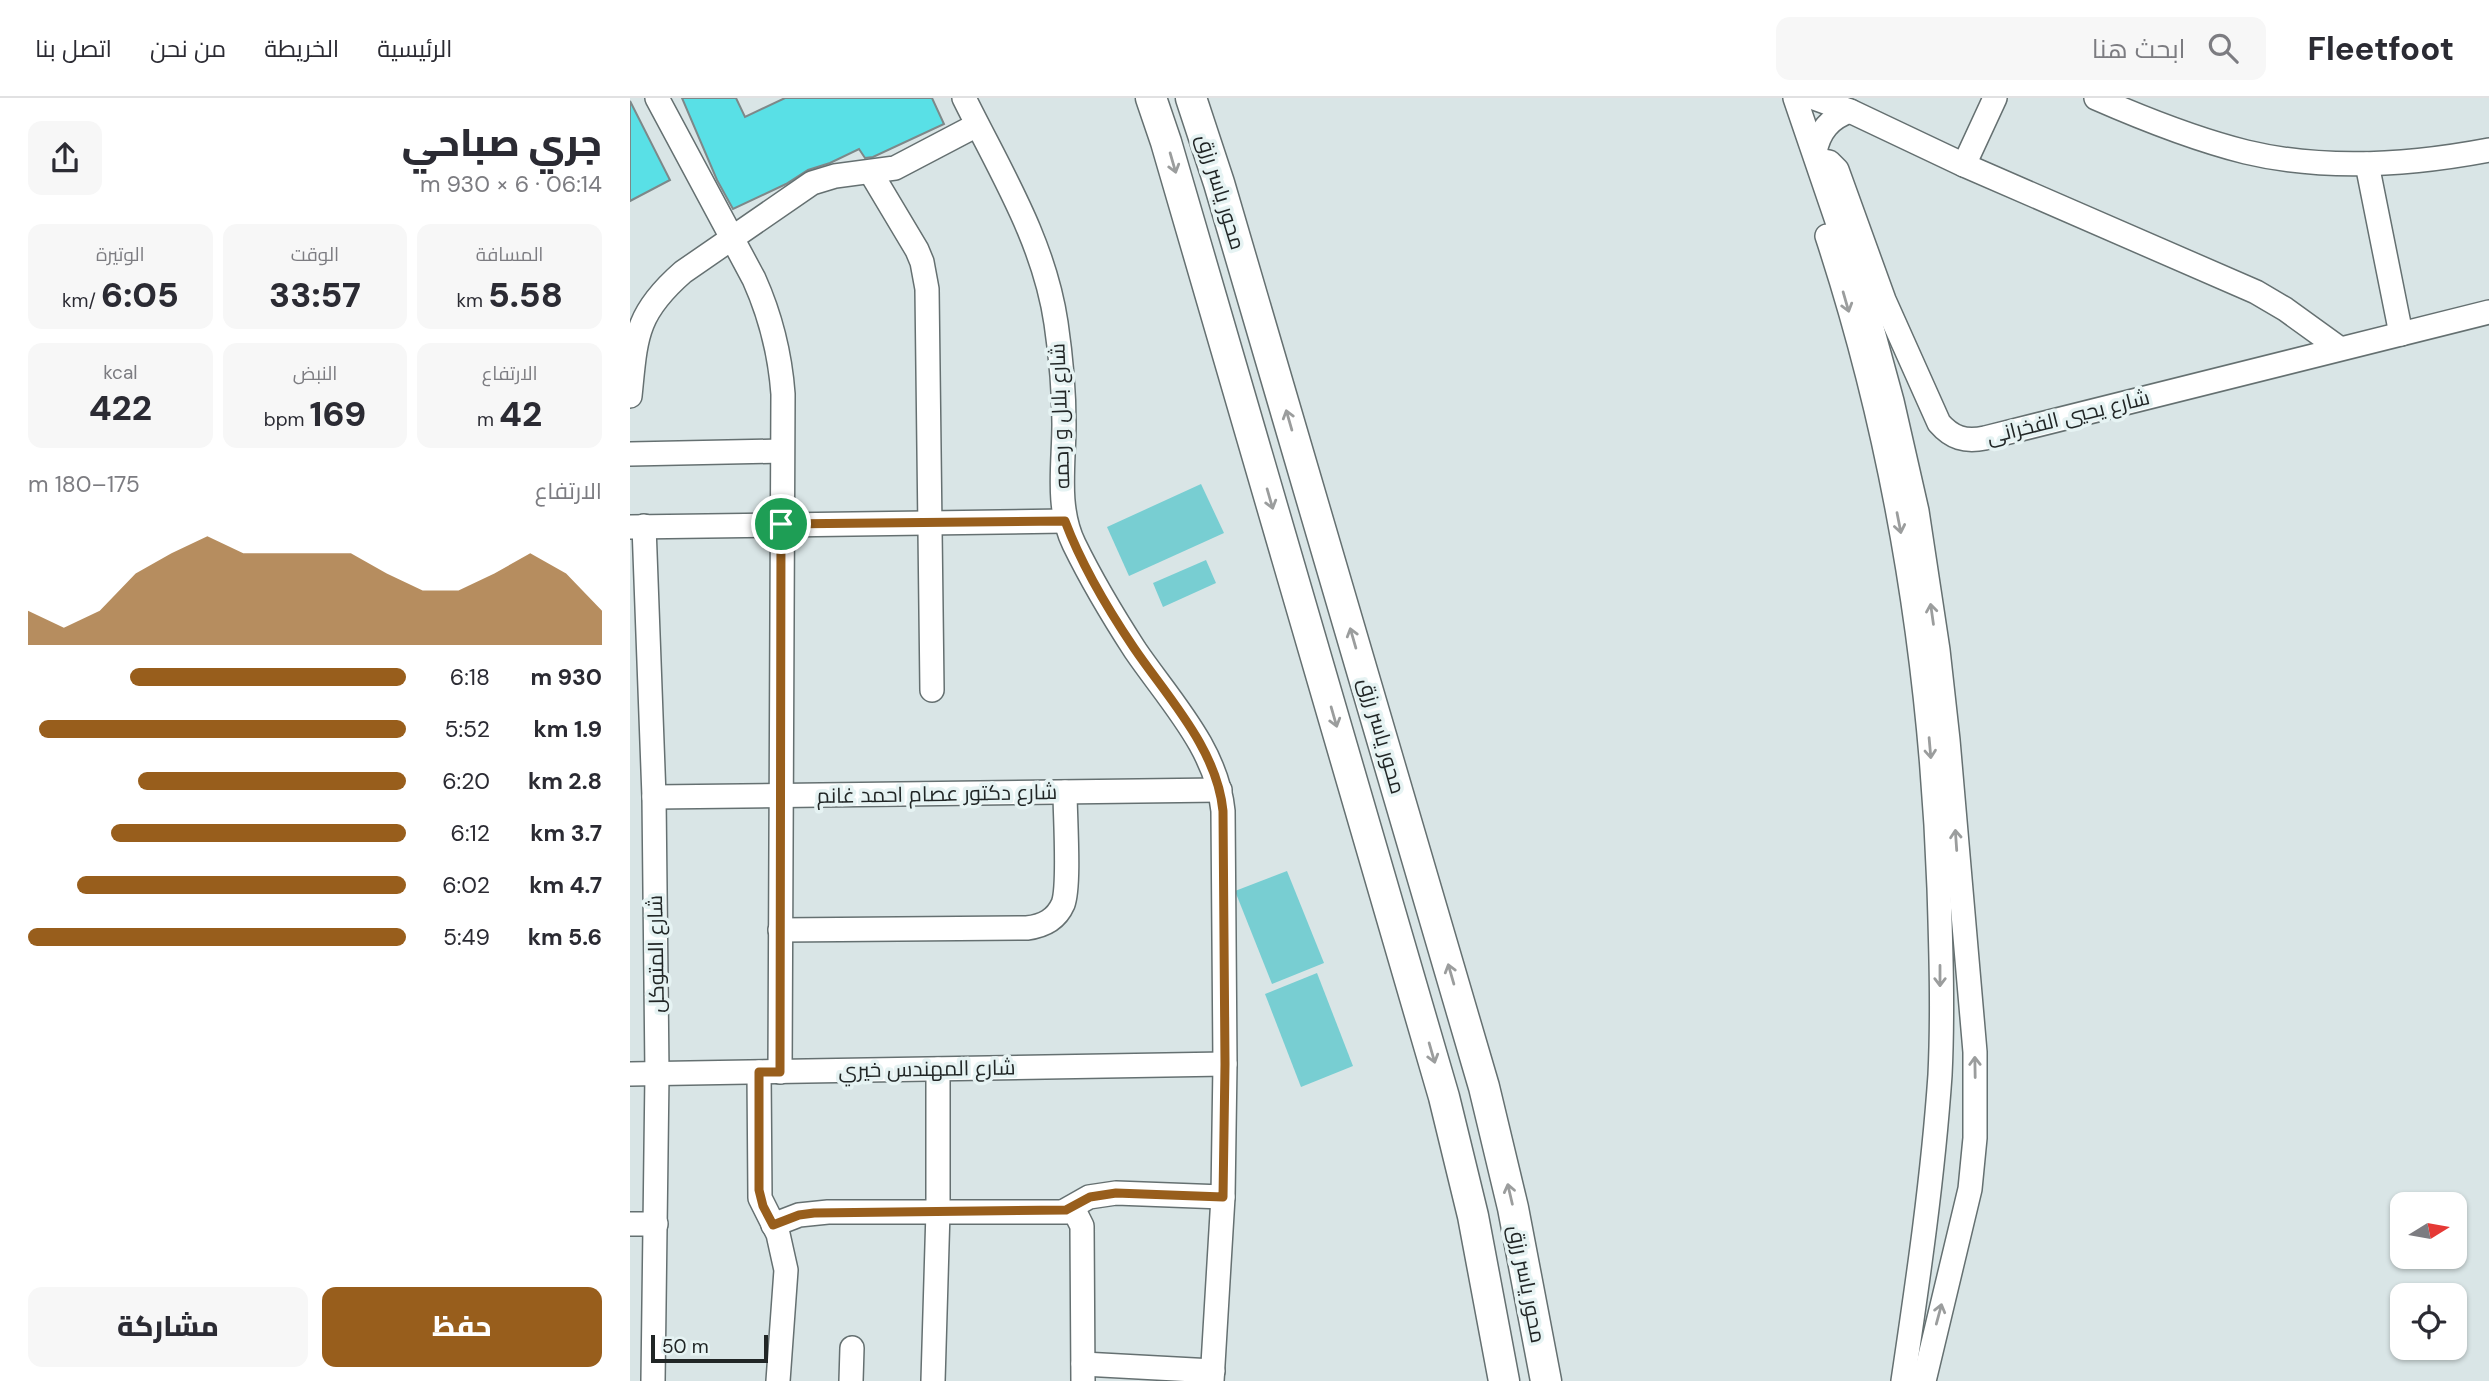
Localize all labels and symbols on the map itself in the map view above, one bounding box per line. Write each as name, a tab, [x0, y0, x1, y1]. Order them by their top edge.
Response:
street label: محور ياسر رزق	[1190, 131, 1252, 253]
one-way arrow	[1167, 152, 1180, 174]
one-way arrow	[1840, 290, 1853, 313]
street label: شارع بلال و رحمه	[1043, 343, 1077, 489]
street label: شارع يحيي الفخرانى	[1984, 383, 2152, 451]
one-way arrow	[1281, 409, 1294, 431]
one-way arrow	[1265, 488, 1278, 510]
pin	[751, 494, 811, 554]
one-way arrow	[1893, 511, 1907, 534]
one-way arrow	[1926, 603, 1939, 626]
one-way arrow	[1345, 627, 1358, 649]
street label: محور ياسر رزق	[1352, 675, 1412, 797]
one-way arrow	[1329, 706, 1342, 728]
one-way arrow	[1924, 737, 1937, 759]
street label: شارع دكتور عصام احمد غانم	[816, 778, 1058, 810]
one-way arrow	[1949, 829, 1962, 852]
street label: شارع المتوكل	[641, 895, 671, 1013]
one-way arrow	[1444, 963, 1457, 985]
one-way arrow	[1933, 964, 1947, 987]
one-way arrow	[1426, 1041, 1439, 1064]
street label: شارع المهندس خيري	[838, 1053, 1016, 1087]
one-way arrow	[1968, 1055, 1982, 1078]
one-way arrow	[1502, 1183, 1516, 1206]
north arrow	[2390, 1192, 2468, 1269]
street label: محور ياسر رزق	[1502, 1223, 1552, 1345]
one-way arrow	[1933, 1304, 1946, 1326]
scale bar	[651, 1332, 768, 1364]

